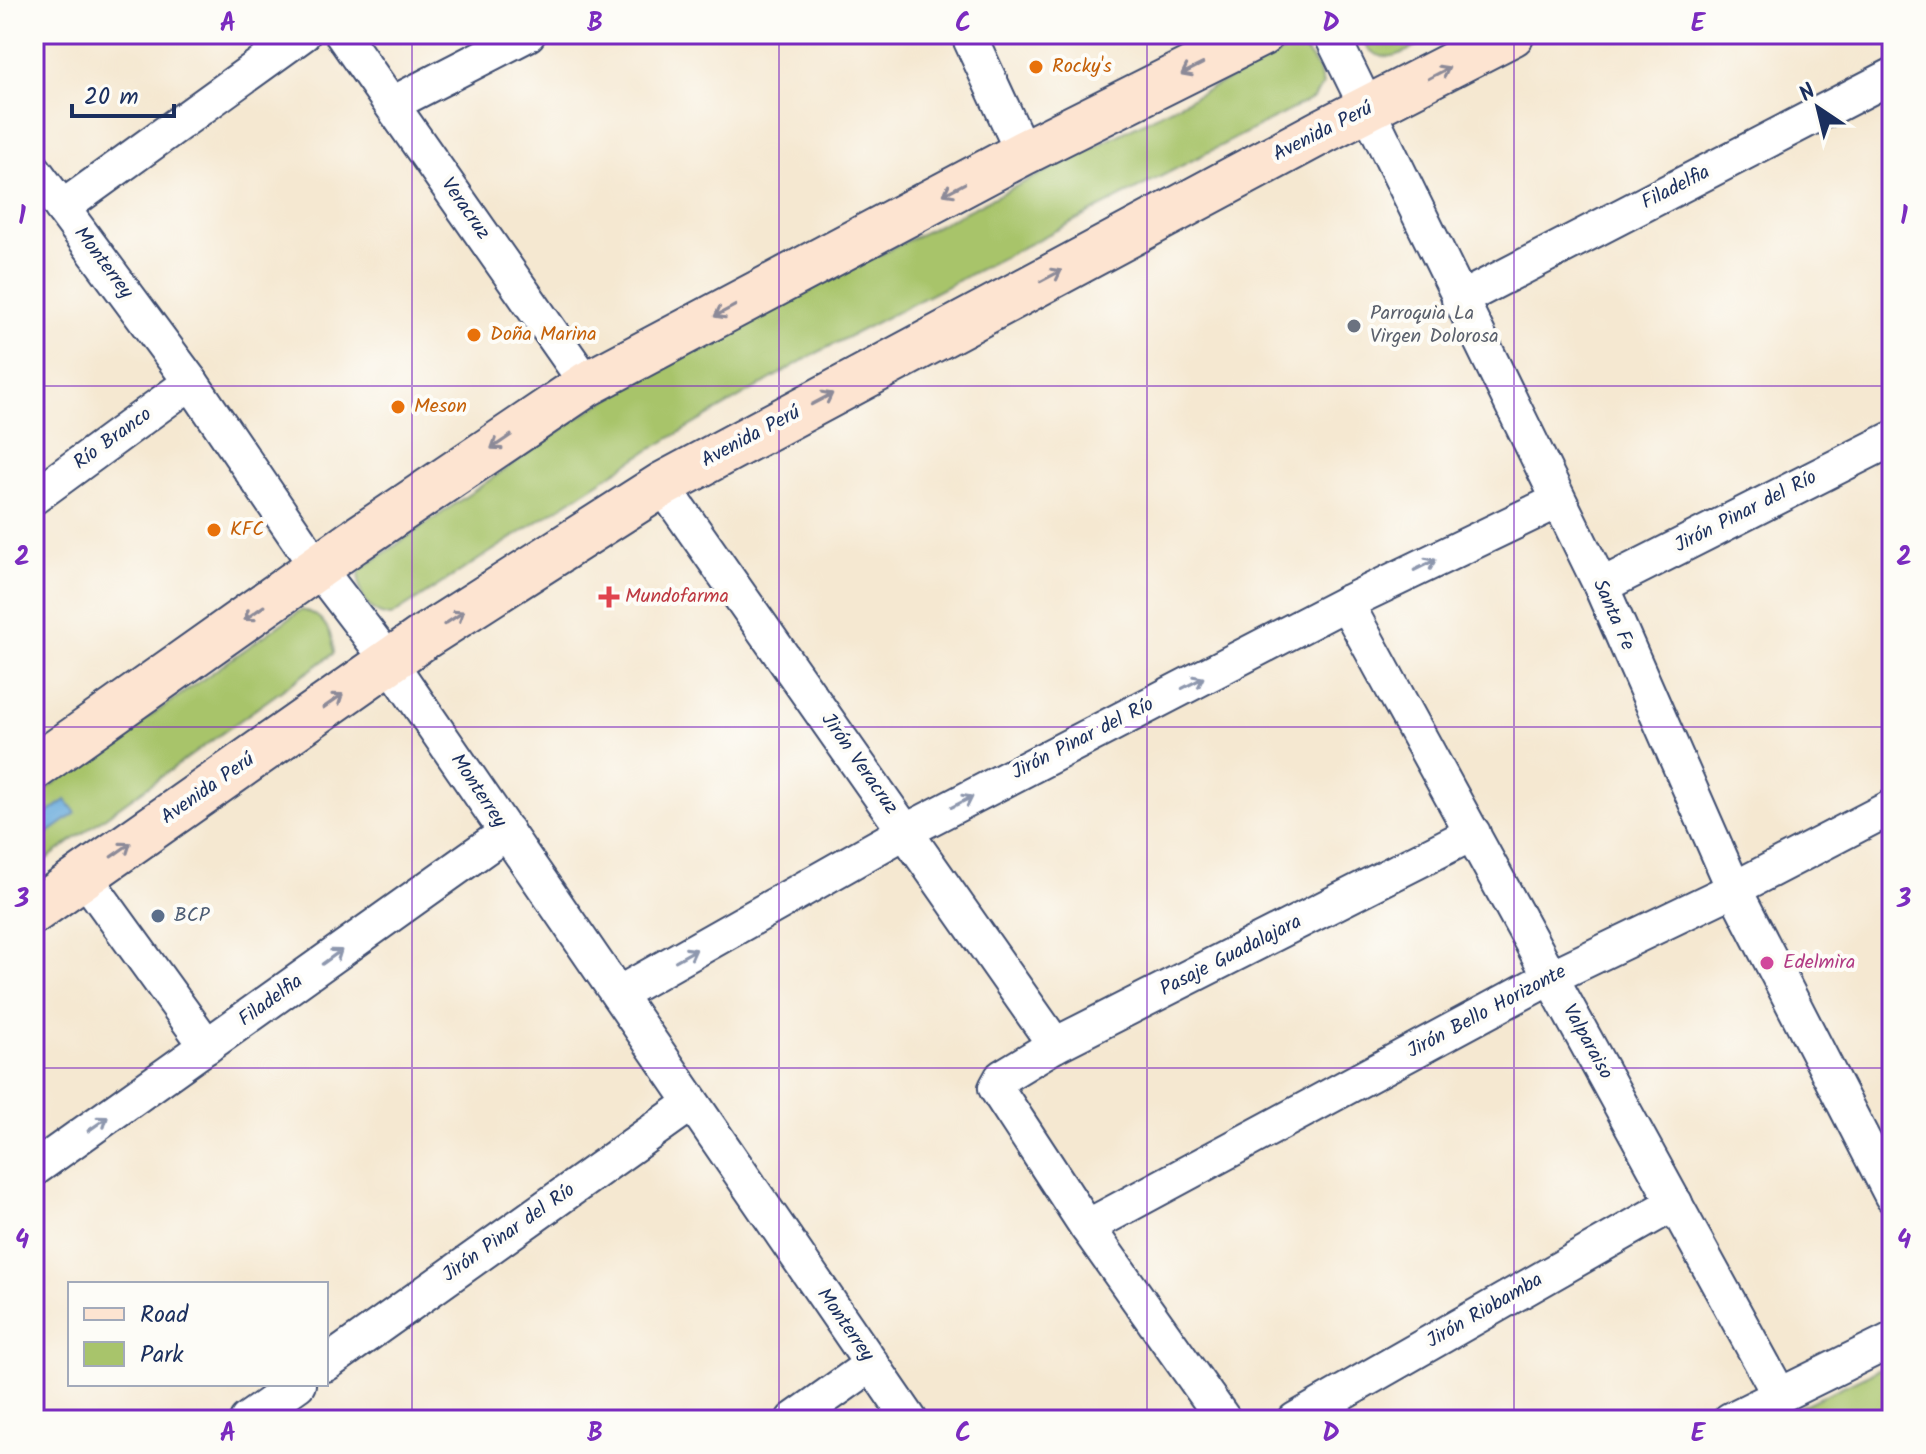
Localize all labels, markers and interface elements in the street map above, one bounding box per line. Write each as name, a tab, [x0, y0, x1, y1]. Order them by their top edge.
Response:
text: A	[220, 3, 236, 45]
text: B	[587, 3, 603, 45]
text: C	[955, 3, 971, 45]
text: D	[1322, 3, 1340, 45]
text: E	[1691, 3, 1707, 45]
place label: Rocky's	[1052, 51, 1112, 83]
marker: Rocky's	[1027, 58, 1045, 76]
one-way arrow	[1180, 62, 1204, 77]
one-way arrow	[1426, 64, 1450, 80]
scale bar	[72, 68, 174, 118]
north arrow	[1778, 68, 1858, 148]
text: N	[1792, 75, 1824, 112]
text: 20 m	[84, 78, 139, 117]
street label: Avenida Perú	[1267, 93, 1379, 171]
street label: Filadelfia	[1636, 157, 1716, 219]
street label: Veracruz	[432, 171, 498, 247]
one-way arrow	[943, 182, 967, 198]
text: 1	[18, 196, 26, 238]
text: 1	[1900, 196, 1908, 238]
street label: Monterrey	[65, 220, 141, 307]
one-way arrow	[1039, 268, 1062, 284]
place label: Parroquia La Virgen Dolorosa	[1370, 298, 1499, 353]
one-way arrow	[713, 304, 737, 320]
marker: Parroquia La Virgen Dolorosa	[1345, 317, 1363, 335]
place label: Doña Marina	[490, 319, 597, 351]
marker: Doña Marina	[465, 326, 483, 344]
one-way arrow	[809, 390, 833, 406]
place label: Meson	[414, 391, 467, 423]
street label: Avenida Perú	[696, 397, 807, 477]
marker: Meson	[389, 398, 407, 416]
street label: Río Branco	[67, 399, 159, 479]
one-way arrow	[490, 434, 512, 451]
street label: Jirón Pinar del Río	[1669, 462, 1823, 562]
place label: KFC	[230, 514, 264, 546]
marker: KFC	[205, 521, 223, 539]
text: 2	[14, 537, 30, 579]
text: 2	[1896, 537, 1912, 579]
one-way arrow	[1412, 557, 1436, 572]
street label: Santa Fe	[1583, 574, 1643, 656]
place label: Mundofarma	[625, 581, 729, 613]
marker: Mundofarma	[600, 588, 618, 606]
one-way arrow	[243, 605, 265, 621]
one-way arrow	[442, 609, 465, 625]
one-way arrow	[1180, 674, 1204, 690]
street label: Jirón Pinar del Río	[1006, 689, 1160, 789]
one-way arrow	[322, 692, 344, 709]
street label: Jirón Veracruz	[812, 706, 906, 822]
street label: Avenida Perú	[154, 745, 262, 833]
street label: Monterrey	[441, 747, 515, 835]
one-way arrow	[949, 794, 973, 810]
one-way arrow	[109, 842, 131, 858]
text: 3	[14, 879, 29, 921]
text: 3	[1896, 879, 1911, 921]
place label: BCP	[174, 900, 211, 932]
street label: Pasaje Guadalajara	[1154, 906, 1308, 1006]
marker: BCP	[149, 907, 167, 925]
one-way arrow	[674, 947, 697, 963]
place label: Edelmira	[1783, 947, 1855, 979]
one-way arrow	[321, 949, 343, 965]
marker: Edelmira	[1758, 954, 1776, 972]
street label: Jirón Bello Horizonte	[1402, 957, 1572, 1067]
street label: Filadelfia	[232, 967, 310, 1035]
street label: Valparaiso	[1553, 998, 1621, 1086]
one-way arrow	[86, 1116, 108, 1132]
street label: Jirón Pinar del Río	[436, 1175, 582, 1291]
text: 4	[15, 1220, 29, 1262]
text: 4	[1897, 1220, 1911, 1262]
street label: Jirón Riobamba	[1421, 1265, 1549, 1357]
street label: Monterrey	[808, 1281, 883, 1369]
legend	[68, 1282, 328, 1386]
text: Road	[140, 1296, 189, 1335]
text: Park	[140, 1336, 184, 1375]
text: A	[220, 1413, 236, 1454]
text: B	[587, 1413, 603, 1454]
text: C	[955, 1413, 971, 1454]
text: D	[1322, 1413, 1340, 1454]
text: E	[1691, 1413, 1707, 1454]

